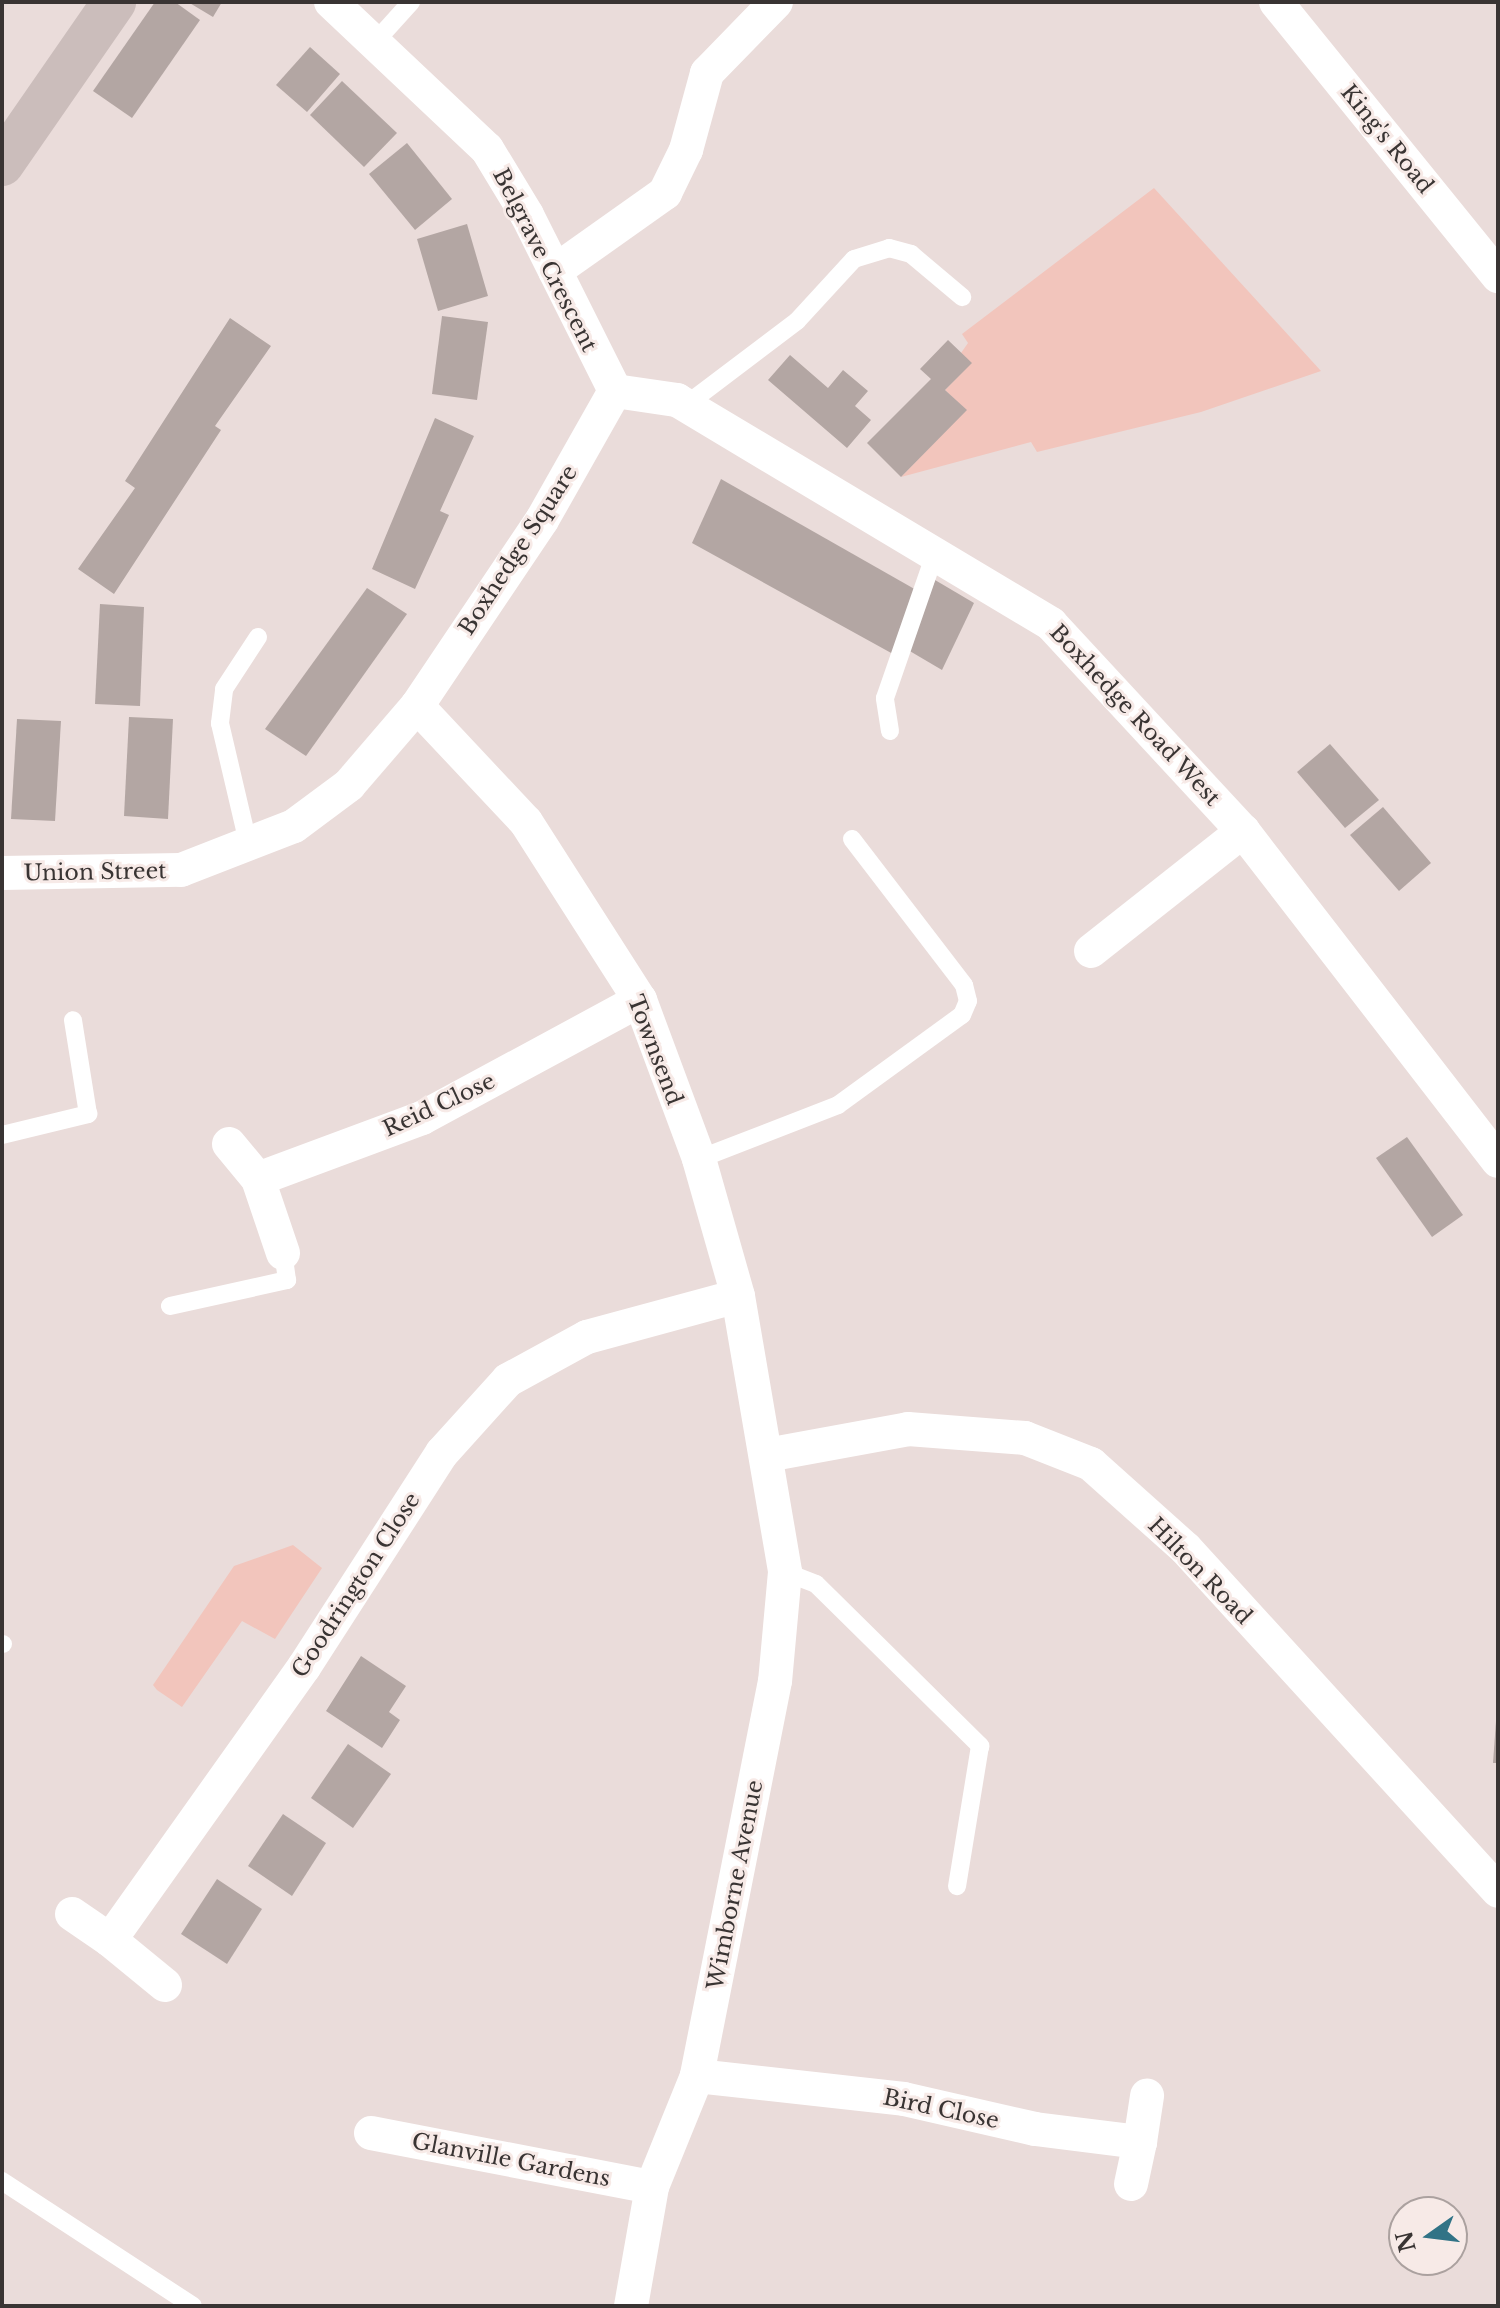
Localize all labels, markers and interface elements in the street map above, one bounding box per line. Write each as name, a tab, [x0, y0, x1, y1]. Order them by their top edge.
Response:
street label: King's Road	[1335, 79, 1439, 199]
street label: Belgrave Crescent	[487, 164, 603, 356]
street label: Boxhedge Square	[453, 460, 583, 640]
street label: Boxhedge Road West	[1044, 619, 1226, 811]
street label: Union Street	[23, 858, 167, 886]
street label: Townsend	[622, 991, 688, 1109]
street label: Reid Close	[379, 1068, 499, 1142]
street label: Goodrington Close	[286, 1488, 426, 1682]
street label: Hilton Road	[1143, 1512, 1257, 1630]
street label: Wimborne Avenue	[702, 1777, 768, 1993]
street label: Bird Close	[881, 2084, 1001, 2134]
street label: Glanville Gardens	[410, 2128, 612, 2192]
north arrow	[1388, 2196, 1468, 2276]
text: N	[1391, 2228, 1422, 2255]

